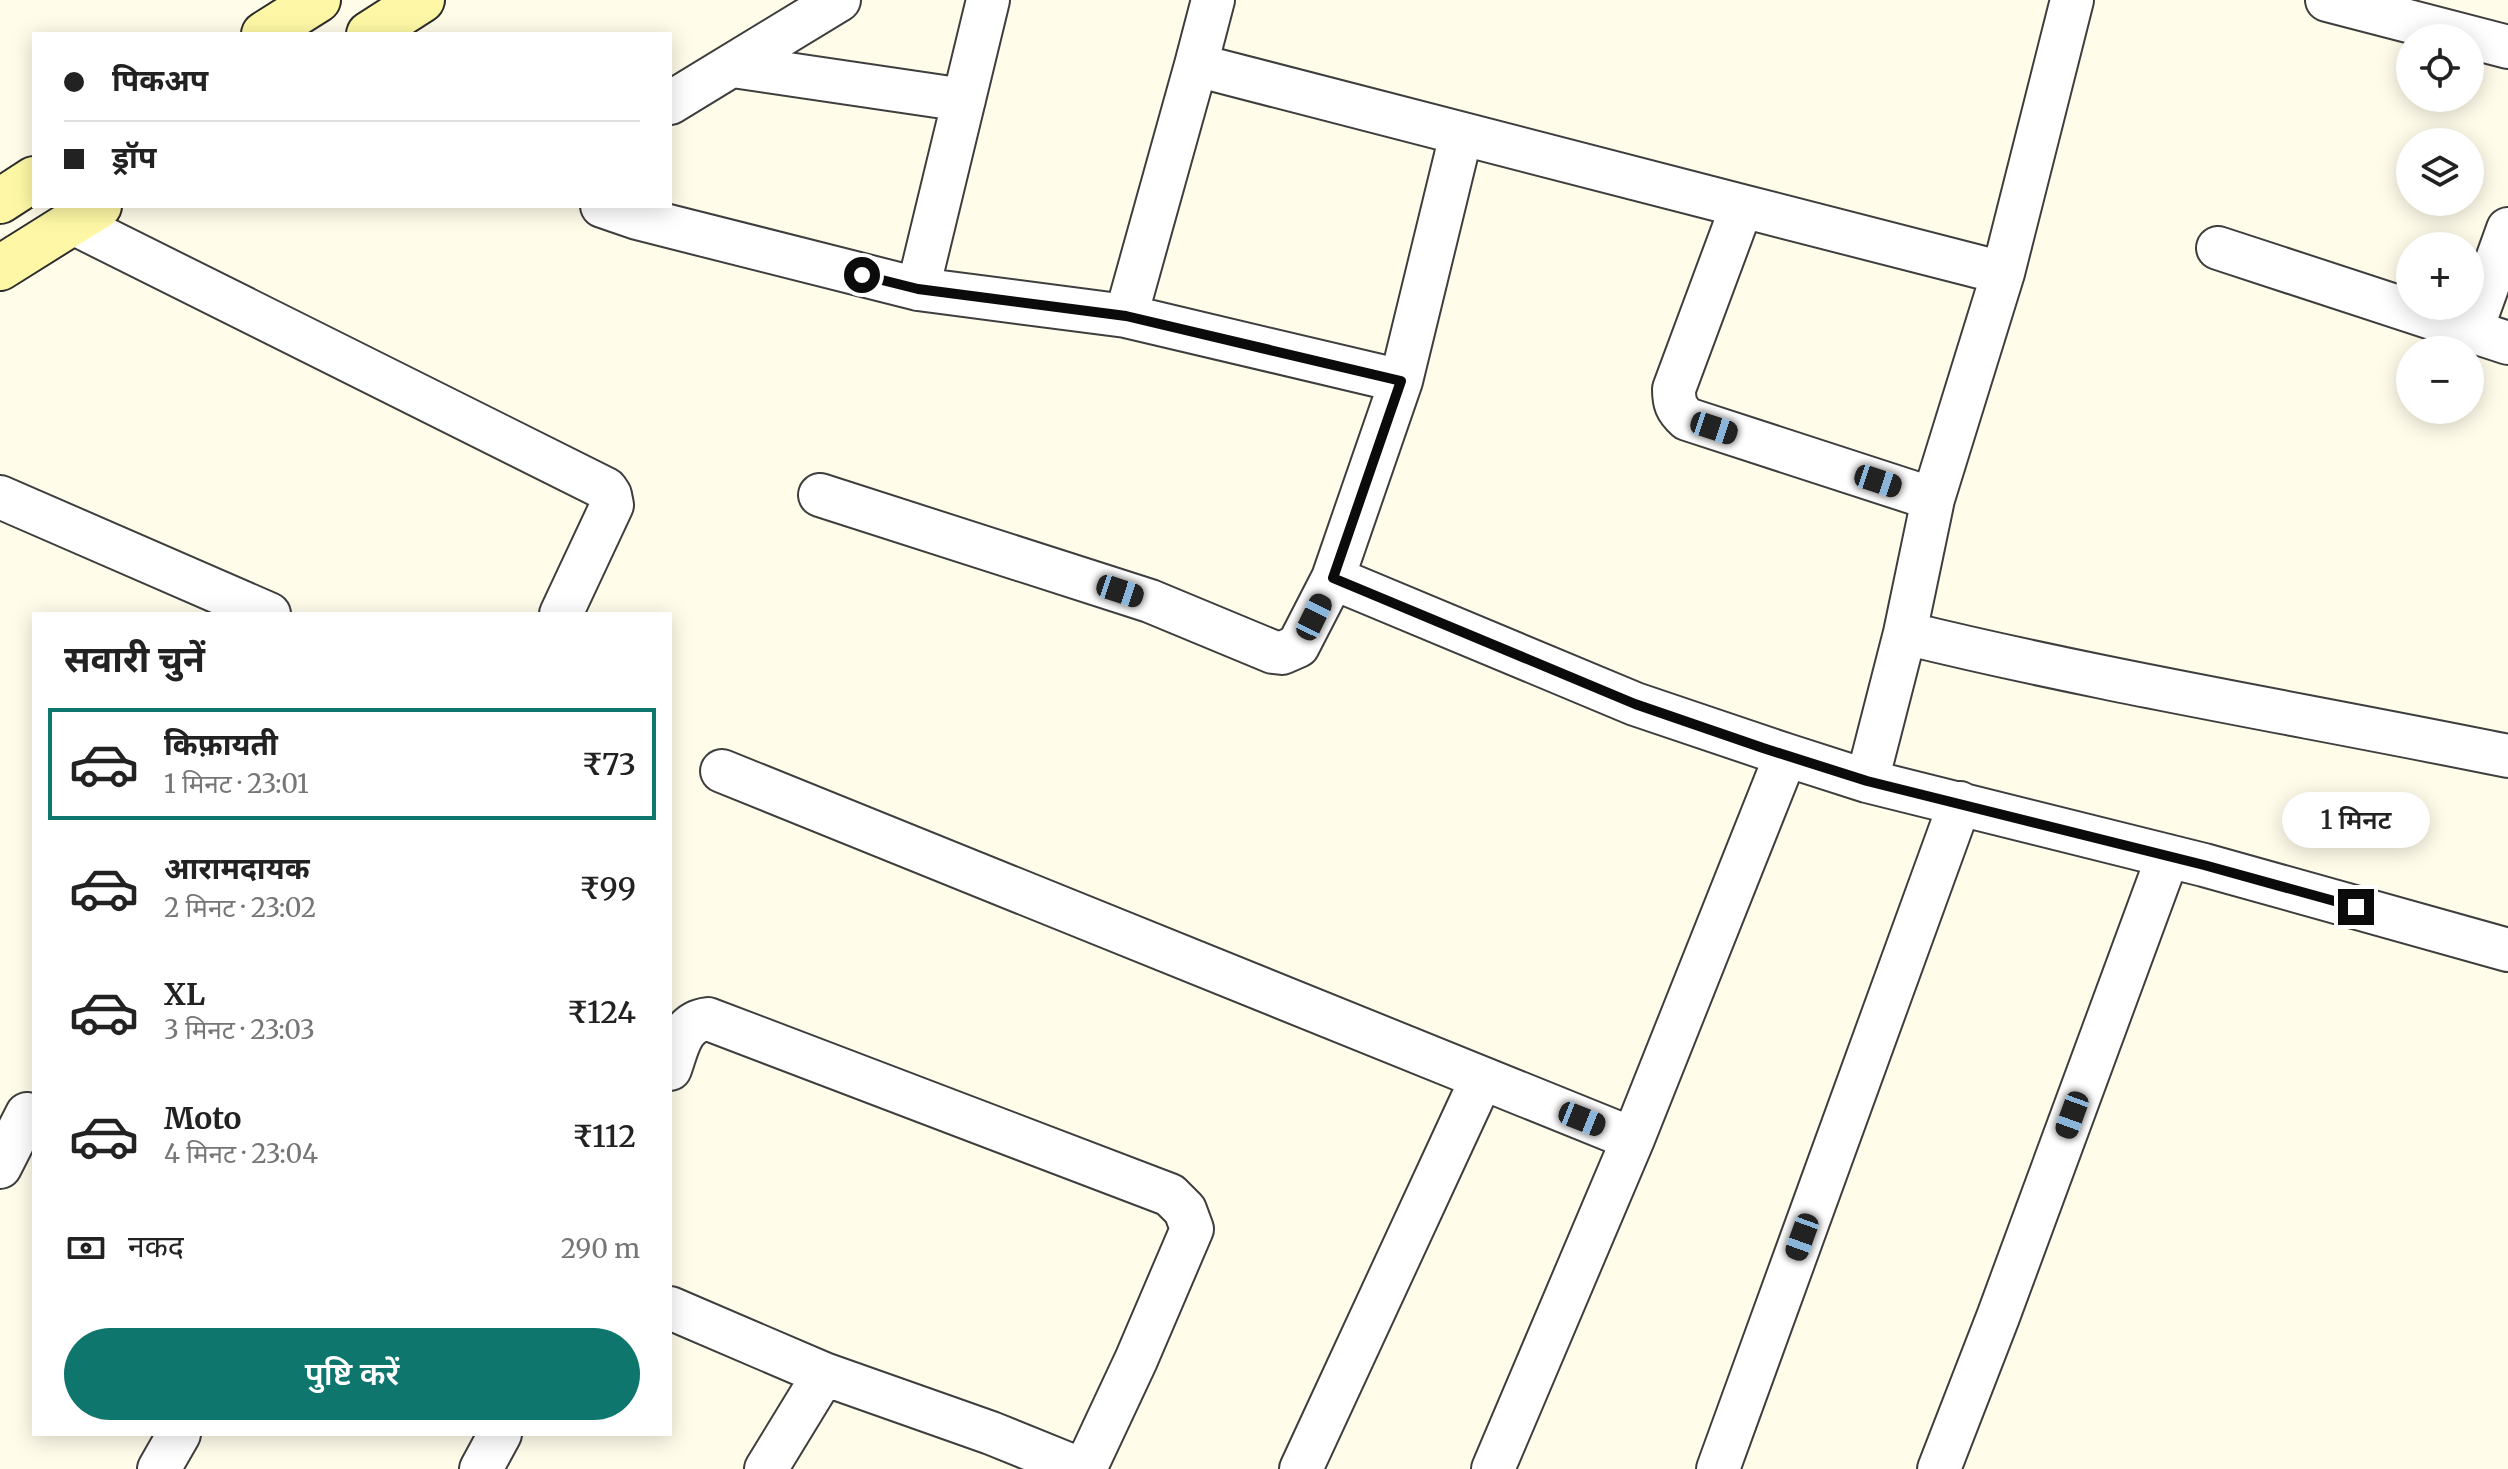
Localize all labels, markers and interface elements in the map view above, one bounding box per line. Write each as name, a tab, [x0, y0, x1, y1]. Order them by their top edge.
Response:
map controls	[2396, 24, 2484, 424]
button: locate	[2396, 24, 2484, 112]
text: पिकअप	[112, 61, 208, 99]
button: layers	[2396, 128, 2484, 216]
text: ड्रॉप	[112, 138, 156, 176]
button: +	[2396, 232, 2484, 320]
route start	[844, 257, 880, 293]
button: −	[2396, 336, 2484, 424]
car	[1687, 409, 1741, 447]
car	[1851, 462, 1905, 500]
car	[1093, 572, 1147, 610]
car	[1293, 590, 1335, 644]
text: सवारी चुनें	[64, 637, 205, 682]
text: किफ़ायती	[164, 725, 278, 763]
icon: car	[68, 728, 140, 800]
text: ₹73	[582, 745, 636, 783]
text: 1 मिनट · 23:01	[164, 767, 309, 800]
callout: 1 मिनट	[2282, 791, 2430, 847]
text: 1 मिनट	[2321, 803, 2391, 836]
text: आरामदायक	[164, 849, 310, 887]
icon: car	[68, 852, 140, 924]
text: ₹99	[579, 869, 636, 907]
route end	[2338, 889, 2374, 925]
text: 2 मिनट · 23:02	[164, 891, 316, 924]
text: XL	[164, 975, 205, 1013]
icon: car	[68, 976, 140, 1048]
text: ₹124	[567, 993, 636, 1031]
text: 3 मिनट · 23:03	[164, 1013, 315, 1046]
car	[2053, 1088, 2091, 1142]
text: Moto	[164, 1099, 242, 1137]
car	[1555, 1099, 1609, 1139]
icon: car	[68, 1100, 140, 1172]
text: ₹112	[572, 1117, 636, 1155]
text: 4 मिनट · 23:04	[164, 1137, 318, 1170]
car	[1783, 1210, 1821, 1264]
icon: cash	[64, 1226, 108, 1270]
text: नकद	[128, 1227, 184, 1265]
text: 290 m	[561, 1232, 640, 1265]
button: पुष्टि करें	[64, 1328, 640, 1420]

